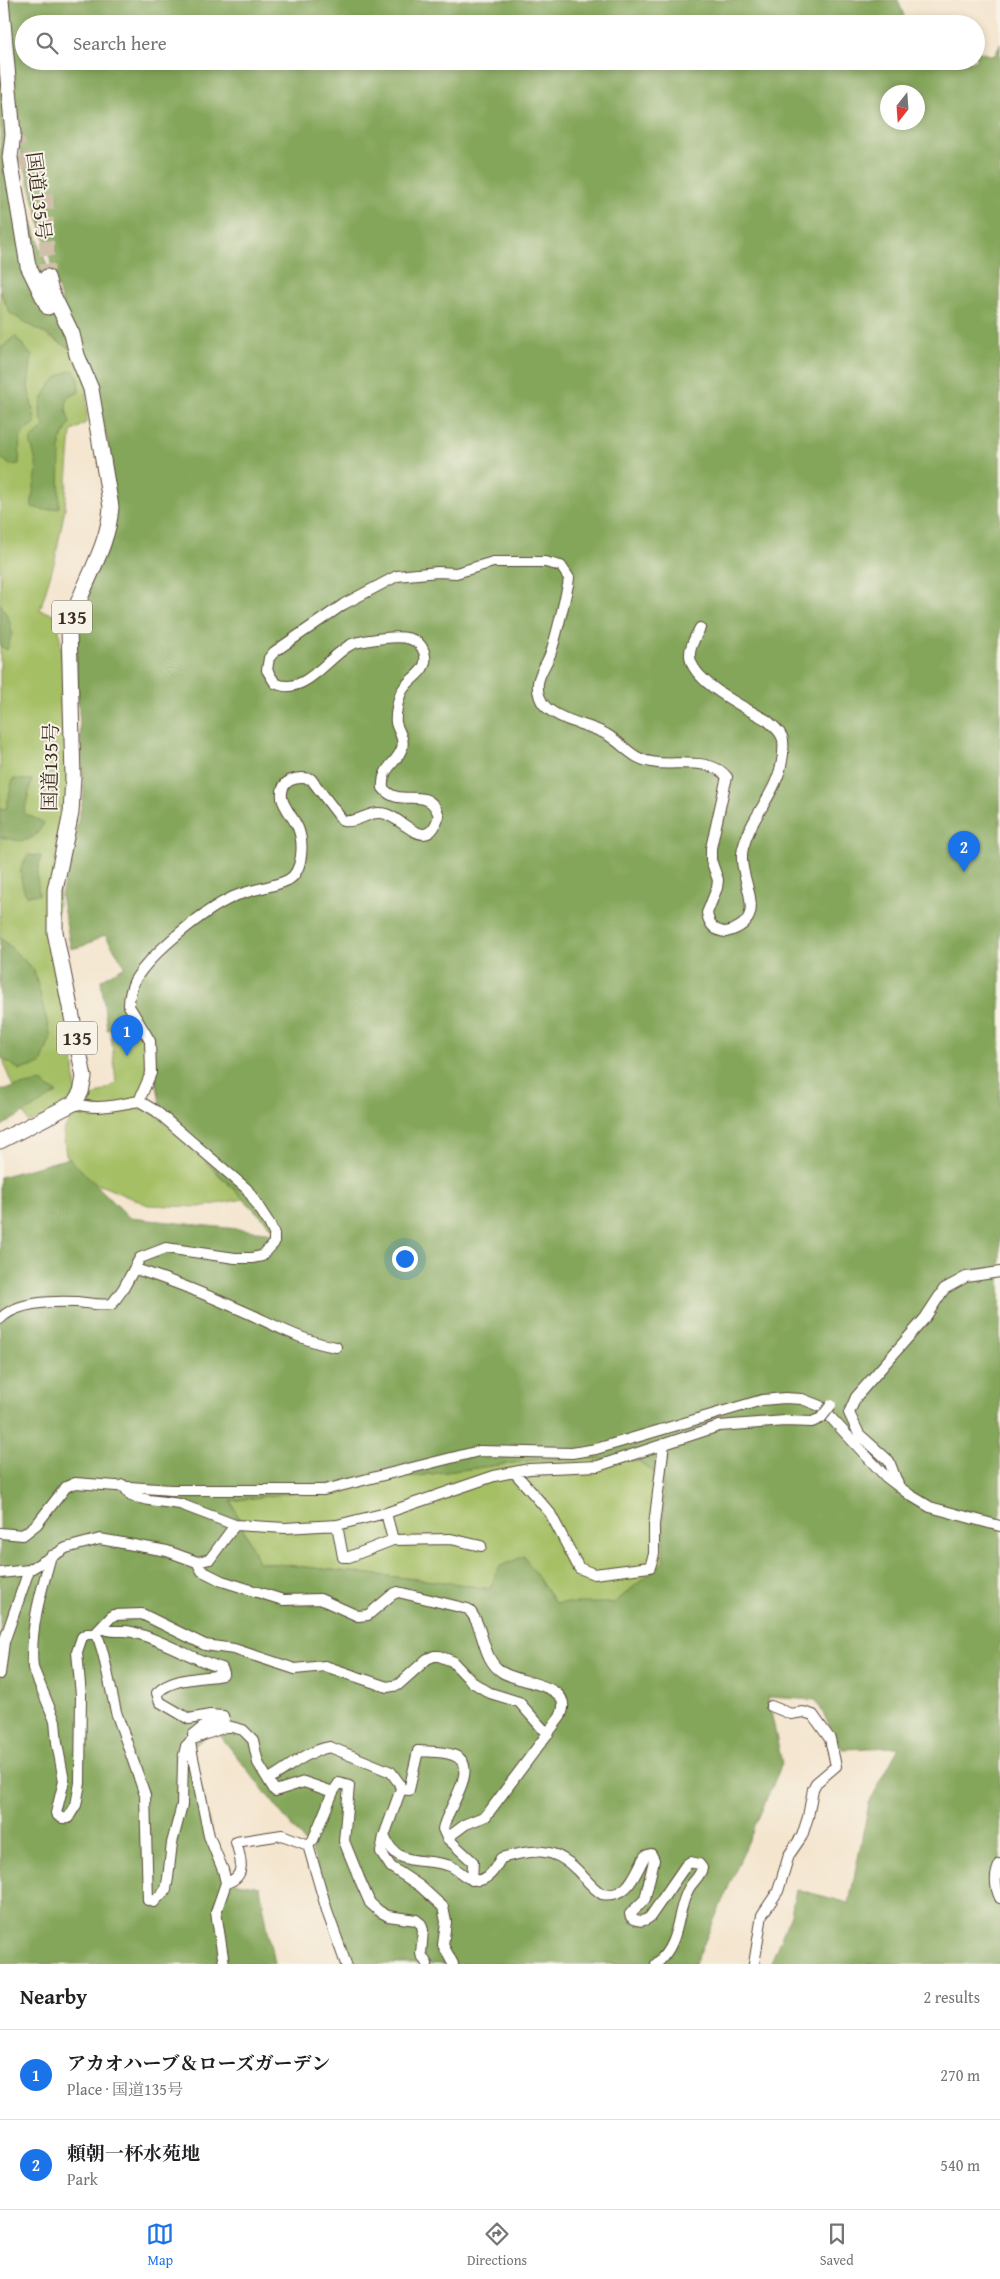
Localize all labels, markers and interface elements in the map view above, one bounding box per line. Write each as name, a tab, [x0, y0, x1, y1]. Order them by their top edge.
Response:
search box	[15, 15, 985, 70]
icon: search	[33, 29, 61, 57]
text: Search here	[73, 29, 167, 57]
north arrow	[880, 85, 925, 130]
street label: 国道135号	[20, 150, 59, 242]
road number: 135	[52, 600, 92, 634]
street label: 国道135号	[34, 722, 65, 812]
pin: 2	[948, 831, 980, 872]
pin: 1	[111, 1015, 143, 1056]
road number: 135	[57, 1021, 97, 1054]
your location	[392, 1246, 418, 1272]
text: Nearby	[20, 1981, 87, 2012]
text: 2 results	[923, 1985, 980, 2009]
text: アカオハーブ＆ローズガーデン	[67, 2049, 330, 2077]
text: 1	[32, 2063, 40, 2087]
text: 270 m	[940, 2063, 980, 2087]
text: Place · 国道135号	[67, 2077, 183, 2101]
text: 頼朝一杯水苑地	[67, 2139, 200, 2167]
text: 2	[32, 2153, 40, 2177]
text: 540 m	[940, 2153, 980, 2177]
text: Park	[67, 2167, 98, 2191]
tab: Map	[146, 2220, 174, 2270]
tab: Directions	[467, 2220, 527, 2270]
tab: Saved	[820, 2220, 854, 2270]

